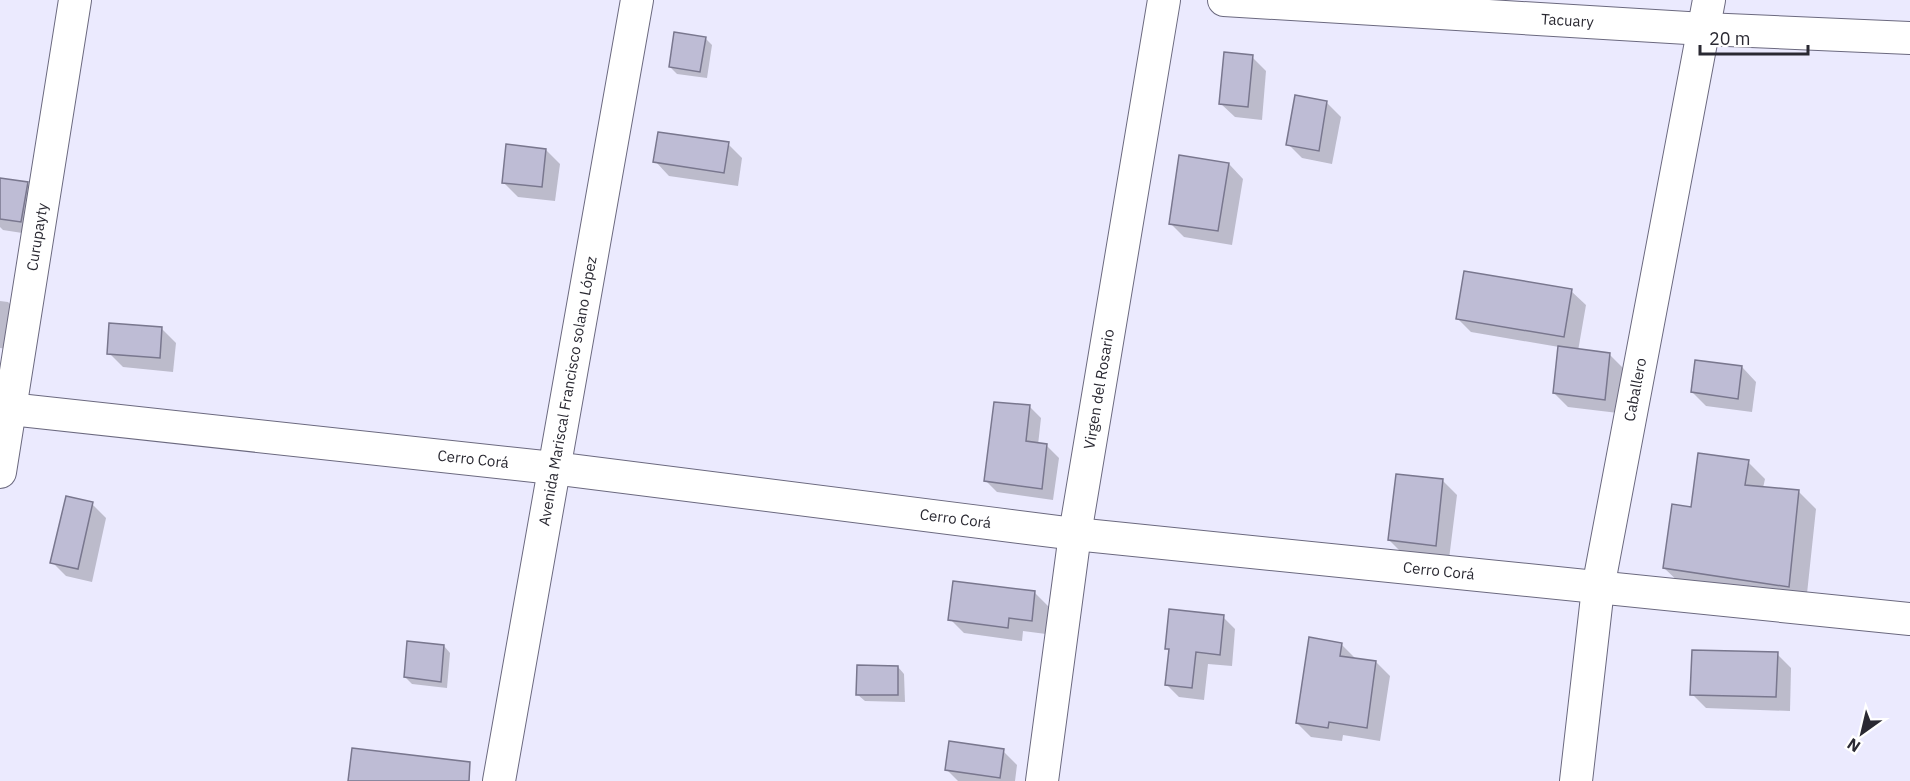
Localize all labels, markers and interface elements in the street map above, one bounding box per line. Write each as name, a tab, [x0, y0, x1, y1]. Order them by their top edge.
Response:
street label: Tacuary	[1540, 9, 1595, 31]
scale bar	[1700, 18, 1808, 56]
text: 20 m	[1709, 27, 1751, 50]
street label: Curupayty	[22, 201, 52, 272]
street label: Avenida Mariscal Francisco solano López	[534, 255, 601, 527]
street label: Virgen del Rosario	[1079, 328, 1118, 451]
street label: Caballero	[1620, 356, 1650, 423]
street label: Cerro Corá	[437, 446, 510, 472]
street label: Cerro Corá	[919, 504, 992, 532]
street label: Cerro Corá	[1402, 557, 1475, 584]
north arrow	[1832, 703, 1892, 763]
text: N	[1843, 734, 1864, 757]

